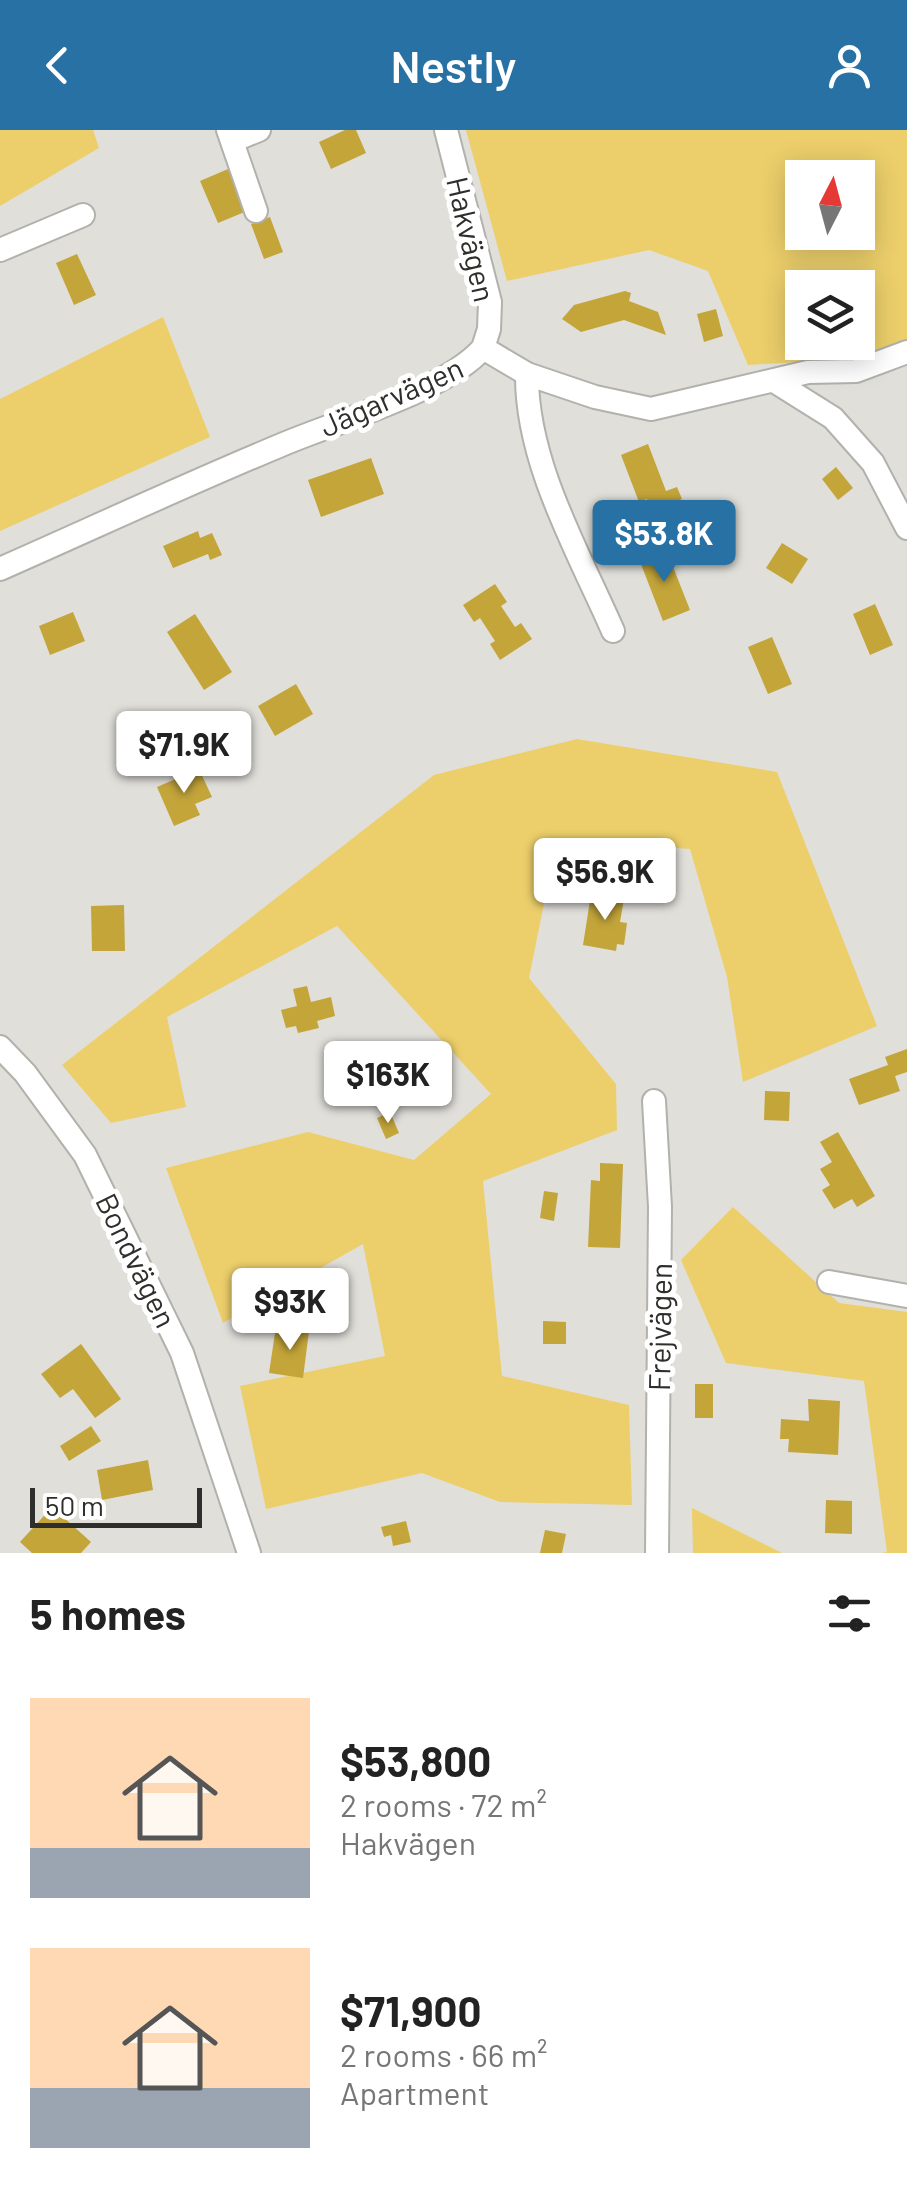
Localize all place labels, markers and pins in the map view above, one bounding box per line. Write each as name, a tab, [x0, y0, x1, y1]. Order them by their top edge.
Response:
pin: $53.8K	[583, 500, 745, 585]
pin: $71.9K	[103, 711, 265, 796]
pin: $56.9K	[524, 838, 686, 923]
pin: $163K	[318, 1041, 458, 1126]
pin: $93K	[231, 1268, 349, 1353]

